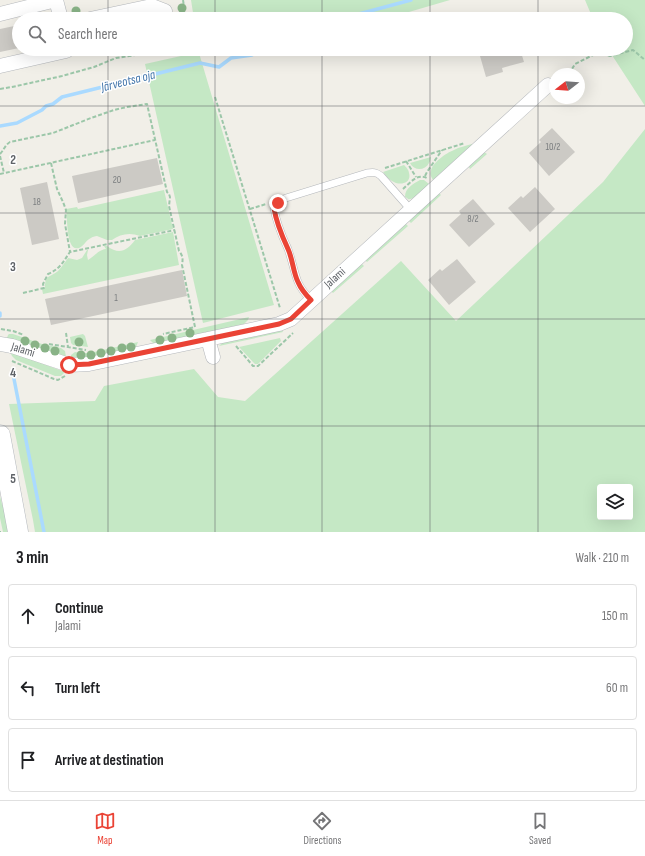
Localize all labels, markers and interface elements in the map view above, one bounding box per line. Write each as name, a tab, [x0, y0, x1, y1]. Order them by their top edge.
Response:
search box	[12, 12, 633, 56]
icon: search	[26, 23, 48, 45]
text: Search here	[58, 25, 118, 44]
water label: Järveotsa oja	[98, 66, 157, 96]
north arrow	[549, 68, 585, 104]
house number: 10/2	[546, 141, 561, 153]
text: 2	[10, 152, 16, 168]
house number: 20	[113, 174, 121, 186]
route end	[269, 194, 287, 212]
house number: 18	[33, 196, 41, 208]
house number: 8/2	[467, 213, 479, 225]
text: 3	[10, 259, 16, 275]
street label: Jalami	[320, 264, 349, 292]
house number: 1	[114, 292, 118, 304]
street label: Jalami	[8, 339, 37, 361]
route start	[60, 356, 78, 374]
text: 4	[10, 365, 16, 381]
text: 5	[10, 471, 16, 487]
map controls	[597, 484, 633, 520]
button: layers	[597, 484, 633, 520]
text: 3 min	[16, 548, 49, 568]
text: Walk · 210 m	[576, 550, 629, 566]
text: Continue	[55, 599, 104, 618]
icon: ahead	[17, 605, 39, 627]
text: 150 m	[602, 608, 628, 624]
text: Jalami	[55, 618, 81, 634]
icon: left	[17, 677, 39, 699]
text: Turn left	[55, 679, 100, 698]
text: 60 m	[606, 680, 628, 696]
icon: arrive	[17, 749, 39, 771]
text: Arrive at destination	[55, 751, 164, 770]
tab: Map	[94, 810, 116, 847]
tab: Directions	[304, 810, 341, 847]
tab: Saved	[529, 810, 551, 847]

